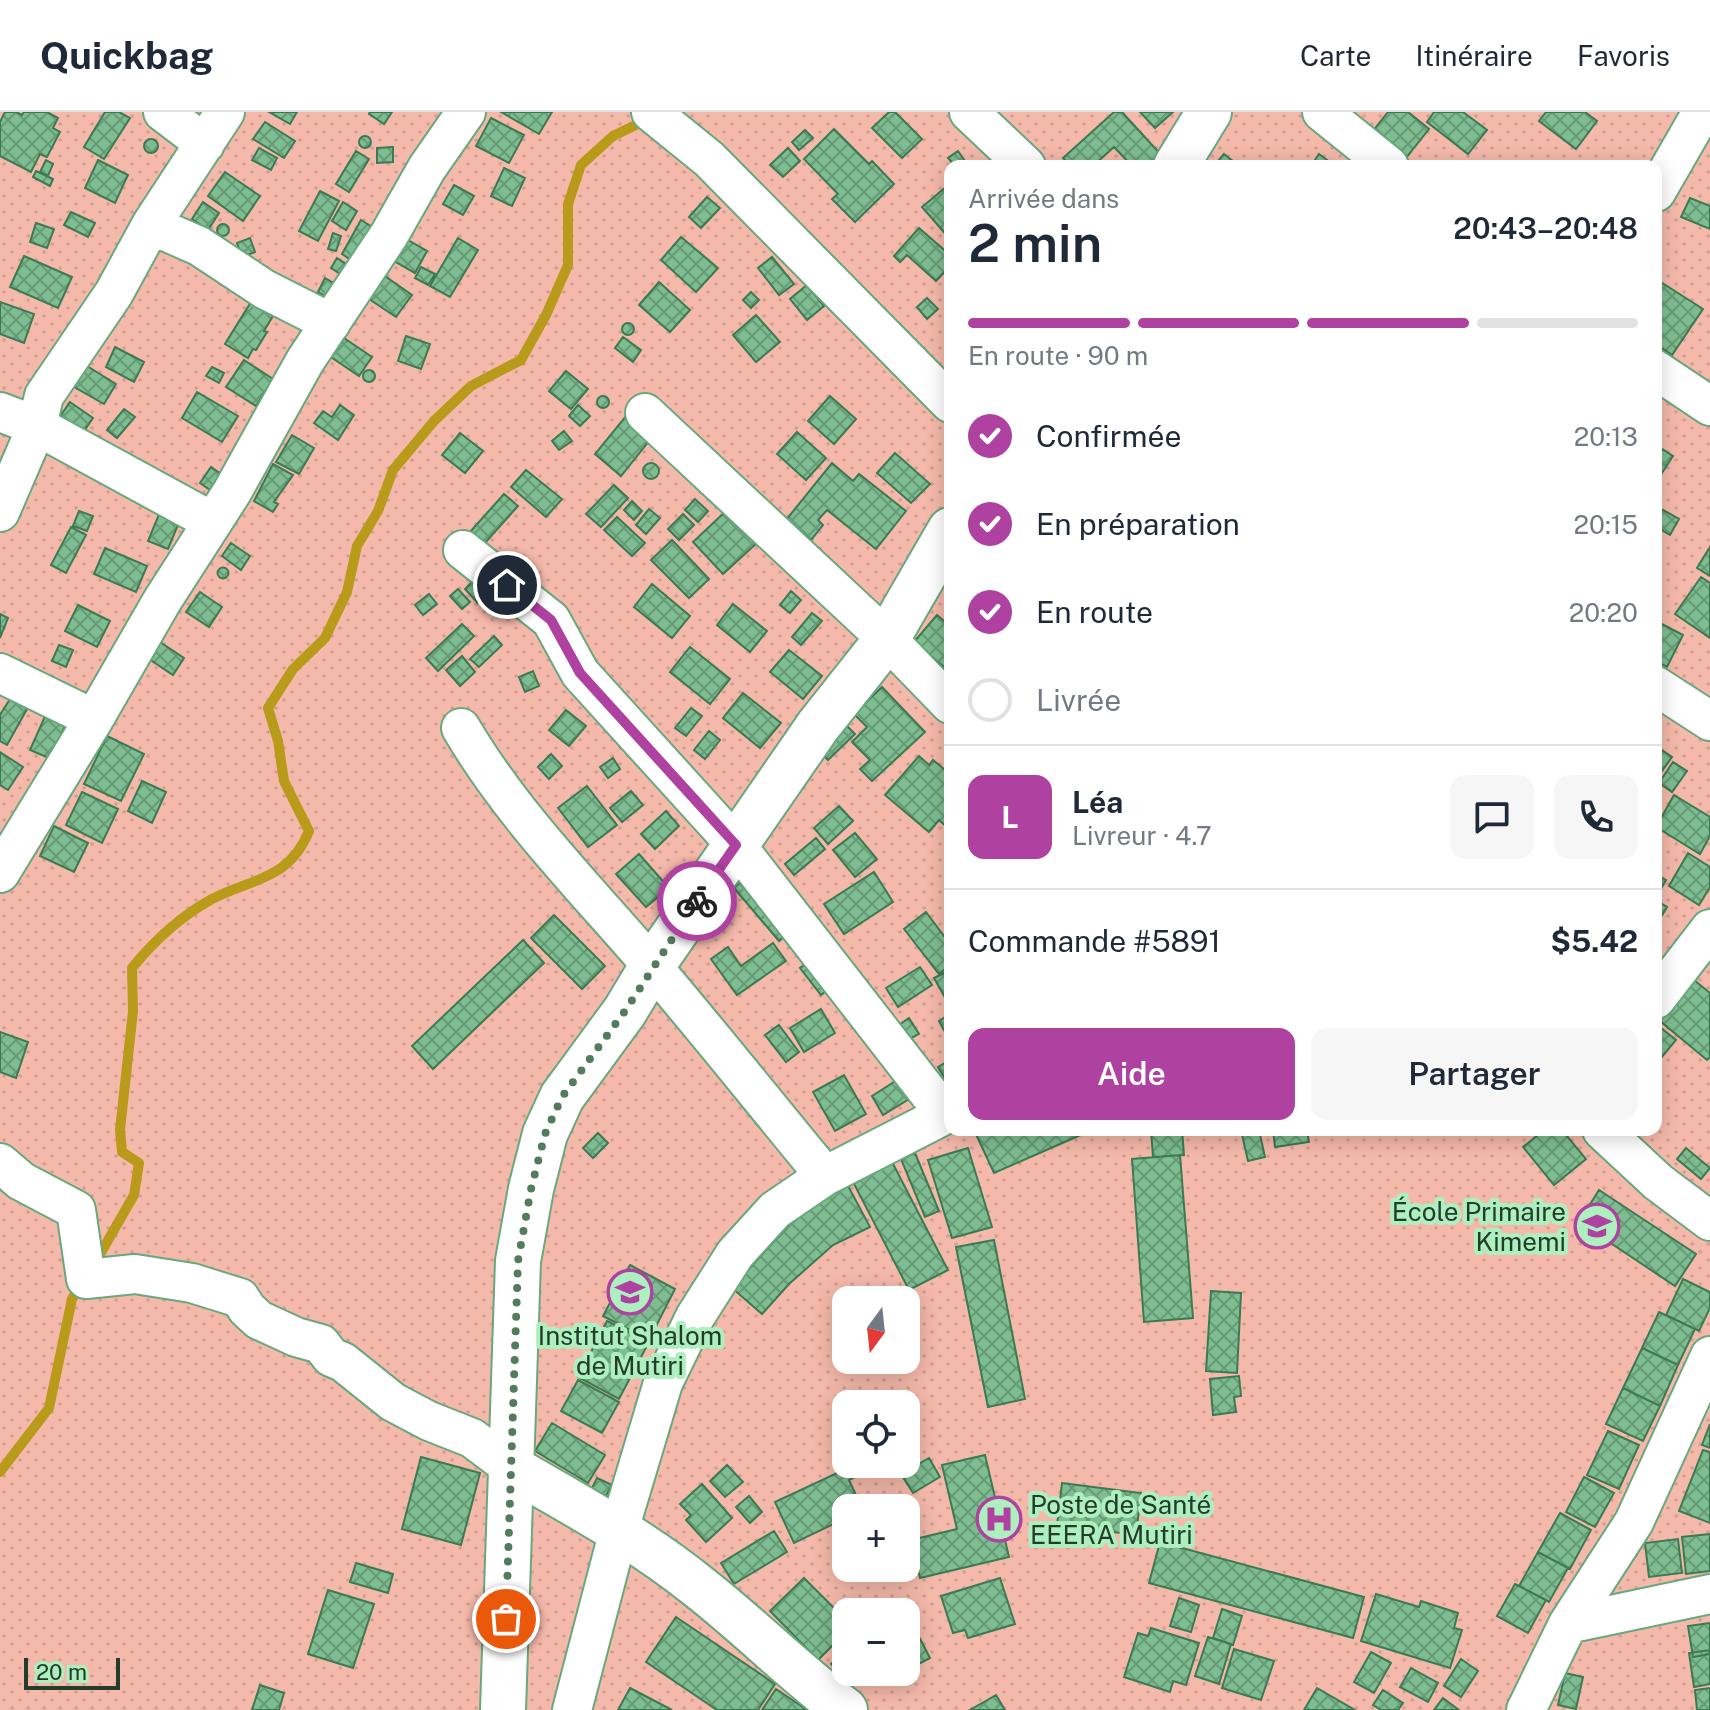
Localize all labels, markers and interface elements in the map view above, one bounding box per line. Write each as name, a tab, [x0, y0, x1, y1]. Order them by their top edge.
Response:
text: Quickbag	[40, 33, 213, 78]
text: Carte	[1300, 39, 1371, 72]
text: Itinéraire	[1415, 39, 1533, 72]
text: Favoris	[1577, 39, 1670, 72]
text: Arrivée dans	[968, 183, 1119, 214]
text: 20:43–20:48	[1453, 210, 1638, 246]
text: 2 min	[968, 213, 1102, 274]
text: En route · 90 m	[968, 340, 1148, 371]
icon: check	[968, 414, 1012, 458]
text: Confirmée	[1036, 418, 1181, 454]
text: 20:13	[1574, 421, 1638, 452]
icon: check	[968, 502, 1012, 546]
text: En préparation	[1036, 506, 1240, 542]
text: 20:15	[1573, 509, 1638, 540]
pin	[473, 551, 541, 619]
icon: home	[485, 563, 529, 607]
icon: check	[968, 590, 1012, 634]
text: En route	[1036, 594, 1153, 630]
text: 20:20	[1569, 597, 1638, 628]
text: Livrée	[1036, 682, 1121, 718]
button: chat	[1450, 775, 1534, 859]
button: phone	[1554, 775, 1638, 859]
text: Léa	[1072, 784, 1123, 820]
text: L	[1001, 799, 1019, 835]
text: Livreur · 4.7	[1072, 820, 1212, 851]
courier	[657, 861, 737, 941]
icon: bike	[675, 879, 719, 923]
text: Commande #5891	[968, 923, 1221, 959]
text: $5.42	[1551, 923, 1638, 959]
button: Aide	[968, 1028, 1295, 1120]
button: Partager	[1311, 1028, 1638, 1120]
place label: École Primaire Kimemi	[1392, 1196, 1566, 1257]
school or university icon: École Primaire Kimemi	[1573, 1202, 1621, 1250]
school or university icon: Institut Shalom de Mutiri	[606, 1268, 654, 1316]
north arrow	[832, 1286, 920, 1374]
map controls	[832, 1286, 920, 1686]
place label: Institut Shalom de Mutiri	[538, 1320, 722, 1381]
button: locate	[832, 1390, 920, 1478]
place label: Poste de Santé EEERA Mutiri	[1030, 1489, 1211, 1550]
button: +	[832, 1494, 920, 1582]
hospital icon: Poste de Santé EEERA Mutiri	[975, 1495, 1023, 1543]
pin	[472, 1585, 540, 1653]
icon: bag	[484, 1597, 528, 1641]
button: −	[832, 1598, 920, 1686]
scale bar	[24, 1654, 120, 1690]
text: 20 m	[36, 1659, 87, 1685]

